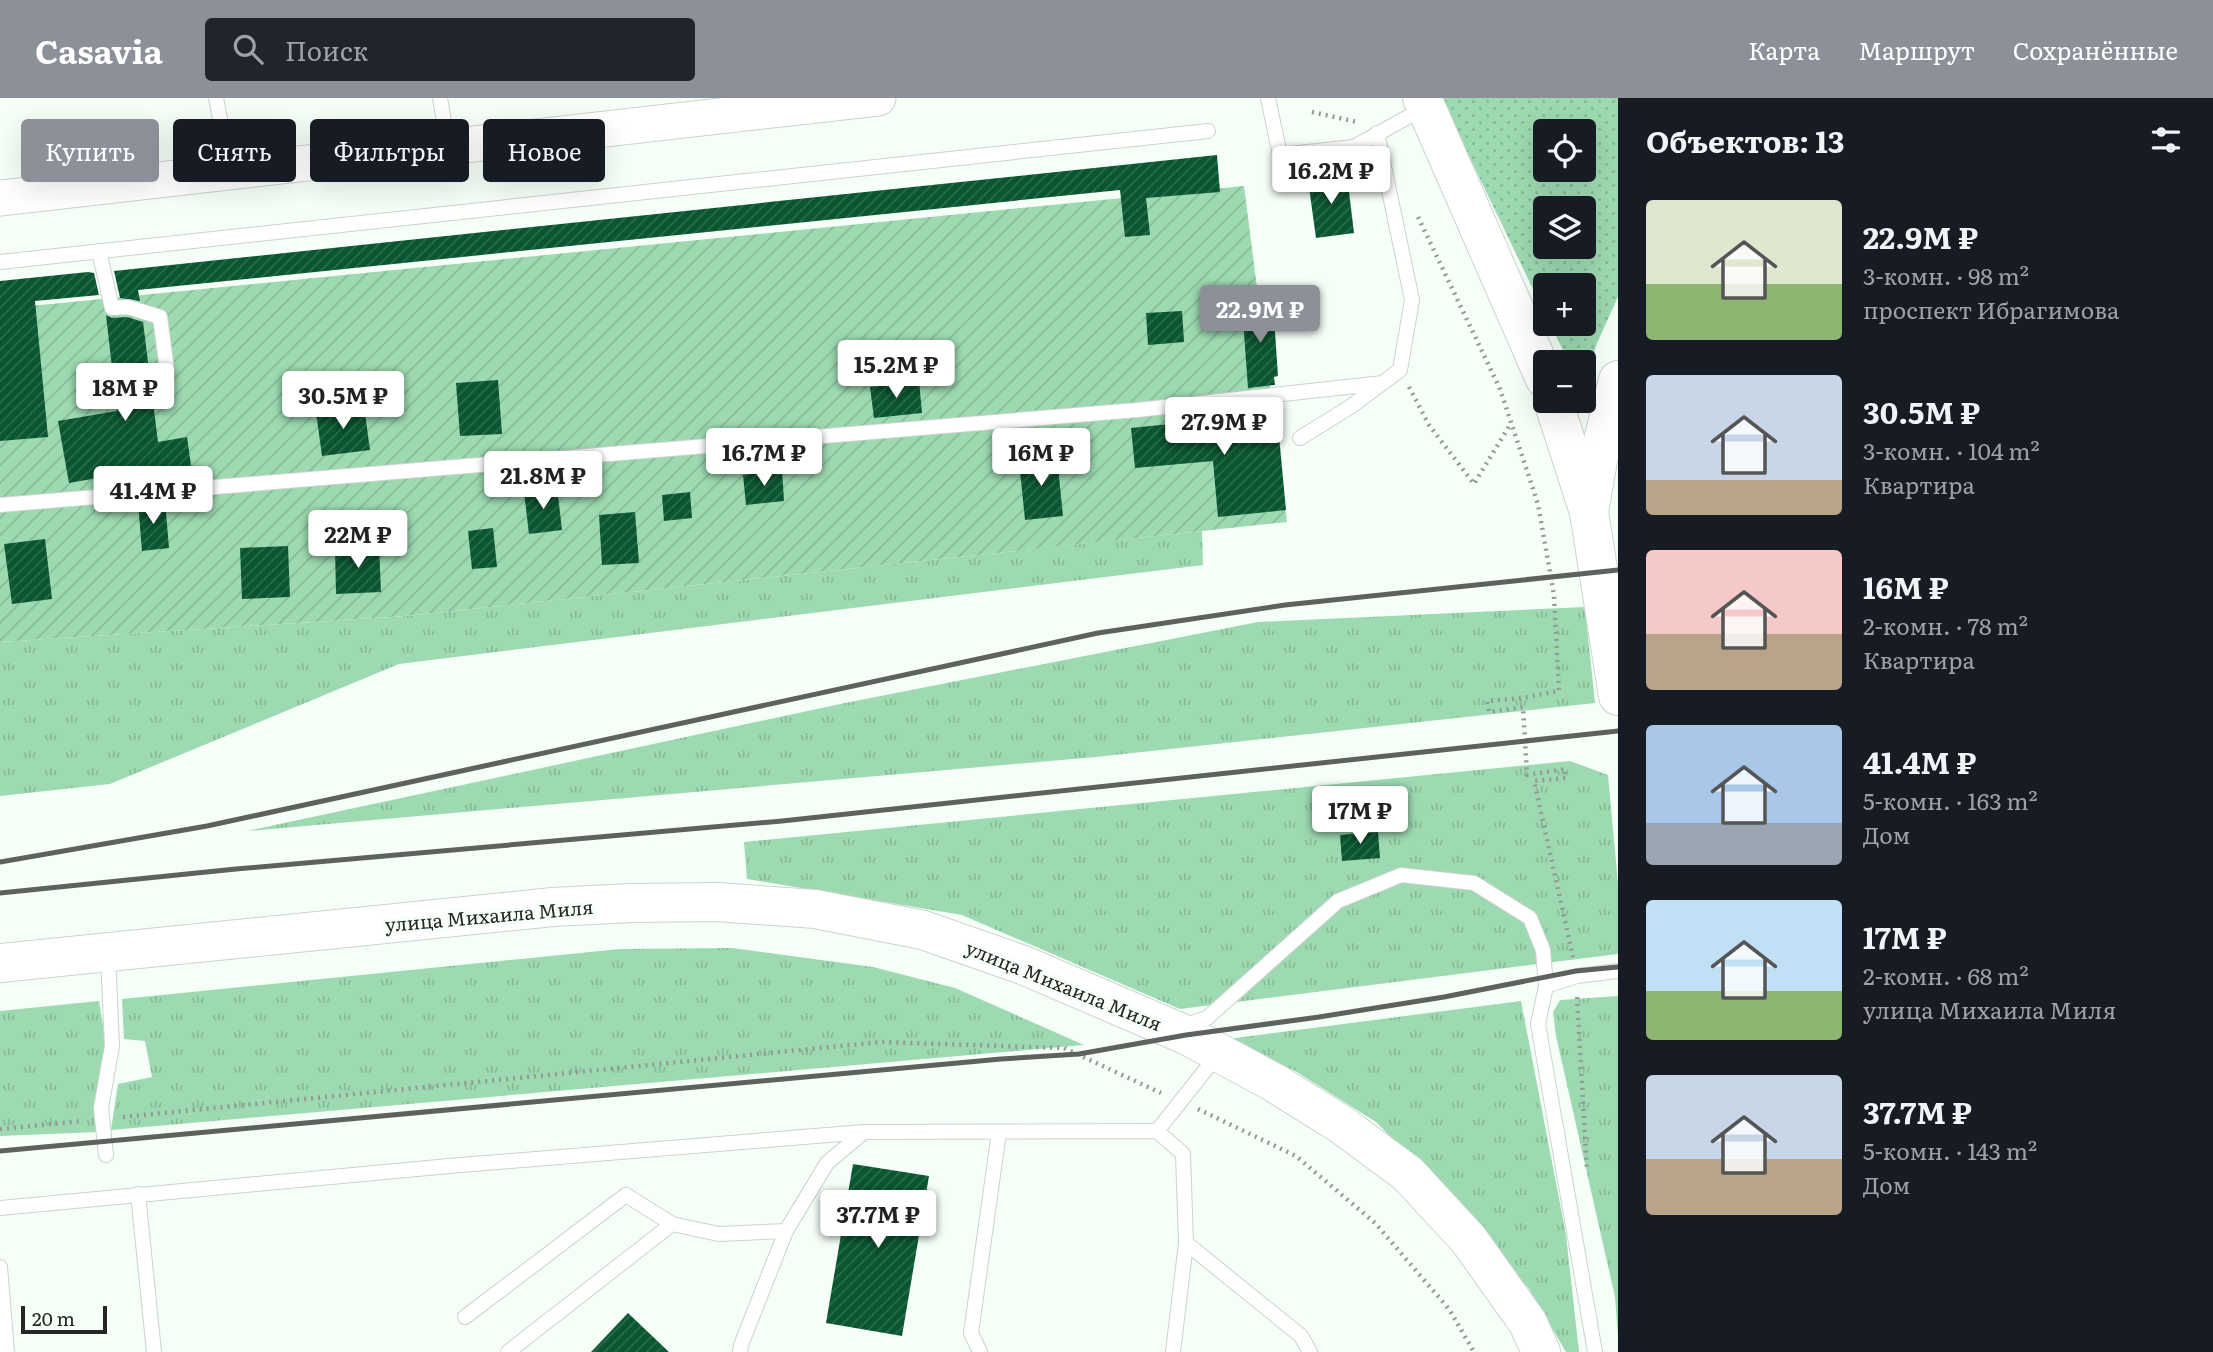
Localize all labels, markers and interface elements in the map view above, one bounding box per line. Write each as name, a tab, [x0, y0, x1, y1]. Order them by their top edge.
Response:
search box	[205, 18, 695, 81]
text: Casavia	[35, 25, 163, 74]
icon: search	[229, 30, 267, 68]
text: Поиск	[285, 30, 368, 69]
text: Карта	[1748, 32, 1820, 67]
text: Маршрут	[1858, 32, 1975, 67]
text: Сохранённые	[2013, 32, 2178, 67]
text: Объектов: 13	[1646, 118, 1844, 162]
chip: Купить	[21, 119, 159, 182]
chip: Снять	[173, 119, 296, 182]
chip: Фильтры	[310, 119, 469, 182]
chip: Новое	[483, 119, 605, 182]
map controls	[1533, 119, 1596, 413]
button: locate	[1533, 119, 1596, 182]
icon: filters	[2147, 121, 2185, 159]
pin: 16.2M ₽	[1266, 146, 1396, 206]
text: 16.2M ₽	[1288, 152, 1374, 186]
button: layers	[1533, 196, 1596, 259]
text: 22.9M ₽	[1863, 214, 1978, 258]
icon: home	[1702, 228, 1786, 312]
text: 3-комн. · 98 m²	[1863, 258, 2029, 292]
button: +	[1533, 273, 1596, 336]
pin: 22.9M ₽	[1195, 286, 1325, 345]
text: 22.9M ₽	[1216, 291, 1304, 325]
text: проспект Ибрагимова	[1863, 292, 2119, 326]
pin: 15.2M ₽	[831, 341, 961, 400]
text: 15.2M ₽	[854, 346, 938, 380]
button: −	[1533, 350, 1596, 413]
pin: 18M ₽	[76, 364, 174, 423]
text: 18M ₽	[92, 369, 158, 403]
pin: 30.5M ₽	[278, 372, 408, 431]
text: 30.5M ₽	[298, 377, 388, 411]
text: 30.5M ₽	[1863, 389, 1980, 433]
pin: 27.9M ₽	[1159, 398, 1289, 457]
text: 27.9M ₽	[1181, 403, 1267, 437]
icon: home	[1702, 403, 1786, 487]
pin: 16.7M ₽	[699, 428, 829, 488]
pin: 16M ₽	[992, 428, 1090, 488]
text: 3-комн. · 104 m²	[1863, 433, 2040, 467]
text: 16.7M ₽	[722, 434, 806, 468]
text: 16M ₽	[1008, 434, 1074, 468]
pin: 21.8M ₽	[478, 452, 608, 511]
text: 21.8M ₽	[500, 457, 586, 491]
pin: 41.4M ₽	[88, 466, 218, 526]
text: Квартира	[1863, 467, 1975, 501]
text: 41.4M ₽	[110, 472, 196, 506]
pin: 22M ₽	[309, 510, 407, 570]
text: 22M ₽	[324, 516, 392, 550]
text: 16M ₽	[1863, 564, 1949, 608]
icon: home	[1702, 578, 1786, 662]
text: 2-комн. · 78 m²	[1863, 608, 2028, 642]
text: Квартира	[1863, 642, 1975, 676]
text: 41.4M ₽	[1863, 739, 1976, 783]
icon: home	[1702, 753, 1786, 837]
text: 5-комн. · 163 m²	[1863, 783, 2038, 817]
pin: 17M ₽	[1311, 786, 1409, 846]
text: 17M ₽	[1328, 792, 1392, 826]
text: Дом	[1863, 817, 1910, 851]
street label: улица Михаила Миля	[384, 892, 594, 938]
text: 17M ₽	[1863, 914, 1946, 958]
icon: home	[1702, 928, 1786, 1012]
street label: улица Михаила Миля	[962, 933, 1166, 1037]
text: 2-комн. · 68 m²	[1863, 958, 2029, 992]
text: улица Михаила Миля	[1863, 992, 2116, 1026]
text: 37.7M ₽	[1863, 1089, 1972, 1133]
icon: home	[1702, 1103, 1786, 1187]
text: 5-комн. · 143 m²	[1863, 1133, 2037, 1167]
text: Дом	[1863, 1167, 1910, 1201]
pin: 37.7M ₽	[813, 1190, 943, 1250]
text: 37.7M ₽	[836, 1196, 920, 1230]
scale bar	[21, 1303, 107, 1335]
text: 20 m	[32, 1304, 75, 1332]

